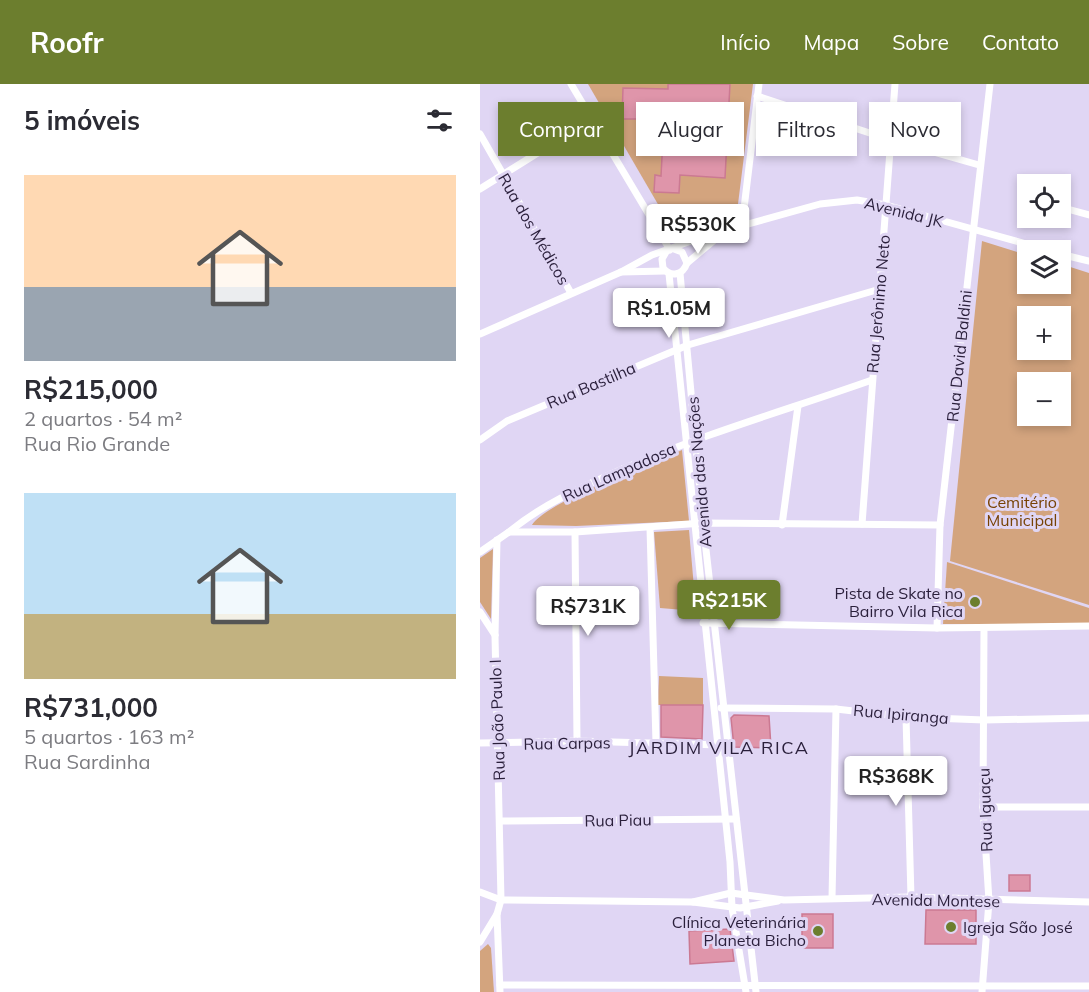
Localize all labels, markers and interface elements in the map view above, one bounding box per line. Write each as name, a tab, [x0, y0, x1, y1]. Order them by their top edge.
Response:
text: Roofr	[30, 25, 104, 60]
text: Início	[720, 29, 770, 55]
text: Mapa	[803, 29, 859, 55]
text: Sobre	[892, 29, 949, 55]
text: Contato	[982, 29, 1059, 55]
chip: Comprar	[498, 102, 624, 156]
chip: Alugar	[636, 102, 744, 156]
chip: Filtros	[756, 102, 857, 156]
chip: Novo	[869, 102, 961, 156]
text: 5 imóveis	[24, 104, 140, 137]
icon: filters	[423, 104, 456, 137]
street label: Rua dos Médicos	[494, 170, 574, 288]
map controls	[1017, 174, 1071, 426]
button: locate	[1017, 174, 1071, 228]
street label: Avenida JK	[863, 193, 946, 232]
pin: R$530K	[649, 204, 747, 255]
text: R$530K	[660, 211, 736, 236]
icon: home	[186, 214, 294, 322]
street label: Rua Jerônimo Neto	[862, 234, 894, 374]
button: layers	[1017, 240, 1071, 294]
pin: R$1.05M	[614, 288, 724, 339]
street label: Rua David Baldini	[942, 289, 976, 423]
text: R$1.05M	[627, 295, 711, 320]
button: +	[1017, 306, 1071, 360]
street label: Rua Bastilha	[544, 357, 638, 413]
button: −	[1017, 372, 1071, 426]
text: R$215,000	[24, 373, 158, 406]
street label: Avenida das Nações	[682, 396, 716, 548]
text: 2 quartos · 54 m²	[24, 406, 182, 431]
text: Rua Rio Grande	[24, 431, 170, 456]
street label: Rua Lampadosa	[559, 438, 679, 506]
park label: Cemitério Municipal	[987, 492, 1057, 530]
icon: home	[186, 532, 294, 640]
pin: R$215K	[680, 580, 778, 631]
place label: Pista de Skate no Bairro Vila Rica	[834, 583, 963, 621]
pin: R$731K	[539, 586, 637, 637]
text: R$215K	[691, 587, 767, 612]
text: R$731K	[550, 593, 626, 618]
marker: Pista de Skate no Bairro Vila Rica	[968, 595, 982, 609]
street label: Rua João Paulo I	[485, 659, 509, 781]
text: R$731,000	[24, 691, 158, 724]
street label: Rua Ipiranga	[853, 700, 949, 728]
text: 5 quartos · 163 m²	[24, 724, 194, 749]
street label: Rua Carpas	[523, 732, 611, 754]
district label: JARDIM VILA RICA	[629, 736, 809, 759]
text: Rua Sardinha	[24, 749, 150, 774]
pin: R$368K	[847, 756, 945, 807]
text: R$368K	[858, 763, 934, 788]
street label: Rua Iguaçu	[974, 768, 996, 852]
street label: Rua Piau	[584, 809, 652, 831]
street label: Avenida Montese	[872, 889, 1000, 911]
place label: Clínica Veterinária Planeta Bicho	[672, 912, 806, 950]
place label: Igreja São José	[963, 917, 1073, 937]
marker: Igreja São José	[944, 920, 958, 934]
marker: Clínica Veterinária Planeta Bicho	[811, 924, 825, 938]

